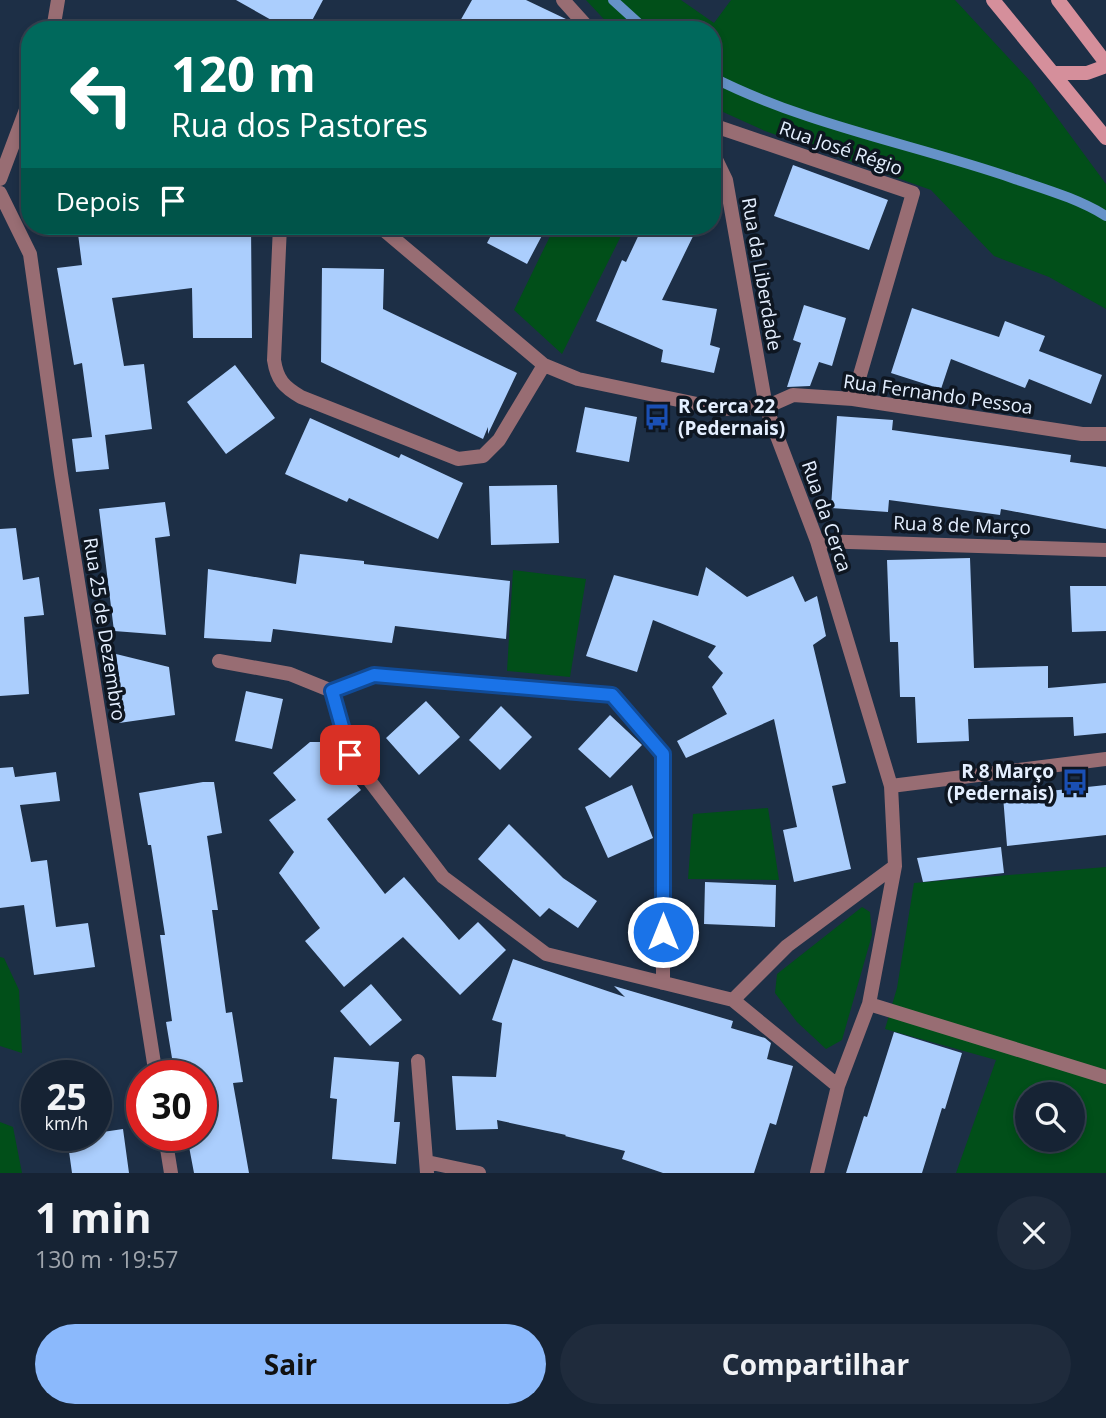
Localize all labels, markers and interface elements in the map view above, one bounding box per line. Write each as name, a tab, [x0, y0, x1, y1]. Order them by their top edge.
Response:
text: 120 m	[171, 40, 316, 106]
icon: left	[56, 49, 147, 140]
text: Rua dos Pastores	[171, 103, 428, 146]
street label: Rua José Régio	[776, 115, 906, 181]
icon: arrive	[154, 182, 192, 220]
text: Depois	[56, 183, 140, 219]
street label: Rua da Liberdade	[736, 195, 788, 353]
street label: Rua Fernando Pessoa	[842, 368, 1034, 420]
place label: R Cerca 22 (Pedernais)	[678, 393, 785, 441]
bus stop icon: R Cerca 22 (Pedernais)	[642, 402, 672, 432]
street label: Rua da Cerca	[796, 457, 858, 575]
street label: Rua 8 de Março	[893, 510, 1031, 540]
street label: Rua 25 de Dezembro	[78, 535, 132, 723]
pin	[320, 725, 380, 785]
icon: arrive	[331, 736, 369, 774]
place label: R 8 Março (Pedernais)	[947, 758, 1054, 806]
bus stop icon: R 8 Março (Pedernais)	[1060, 767, 1090, 797]
position arrow	[626, 895, 700, 969]
speed limit sign: 30	[126, 1060, 217, 1151]
text: 25	[46, 1073, 87, 1120]
map controls	[1015, 1082, 1085, 1152]
button: search	[1015, 1082, 1085, 1152]
text: km/h	[45, 1111, 88, 1135]
text: 1 min	[35, 1188, 152, 1245]
button: close	[997, 1196, 1071, 1270]
text: 130 m · 19:57	[35, 1243, 178, 1275]
button: Sair	[35, 1324, 546, 1404]
button: Compartilhar	[560, 1324, 1071, 1404]

